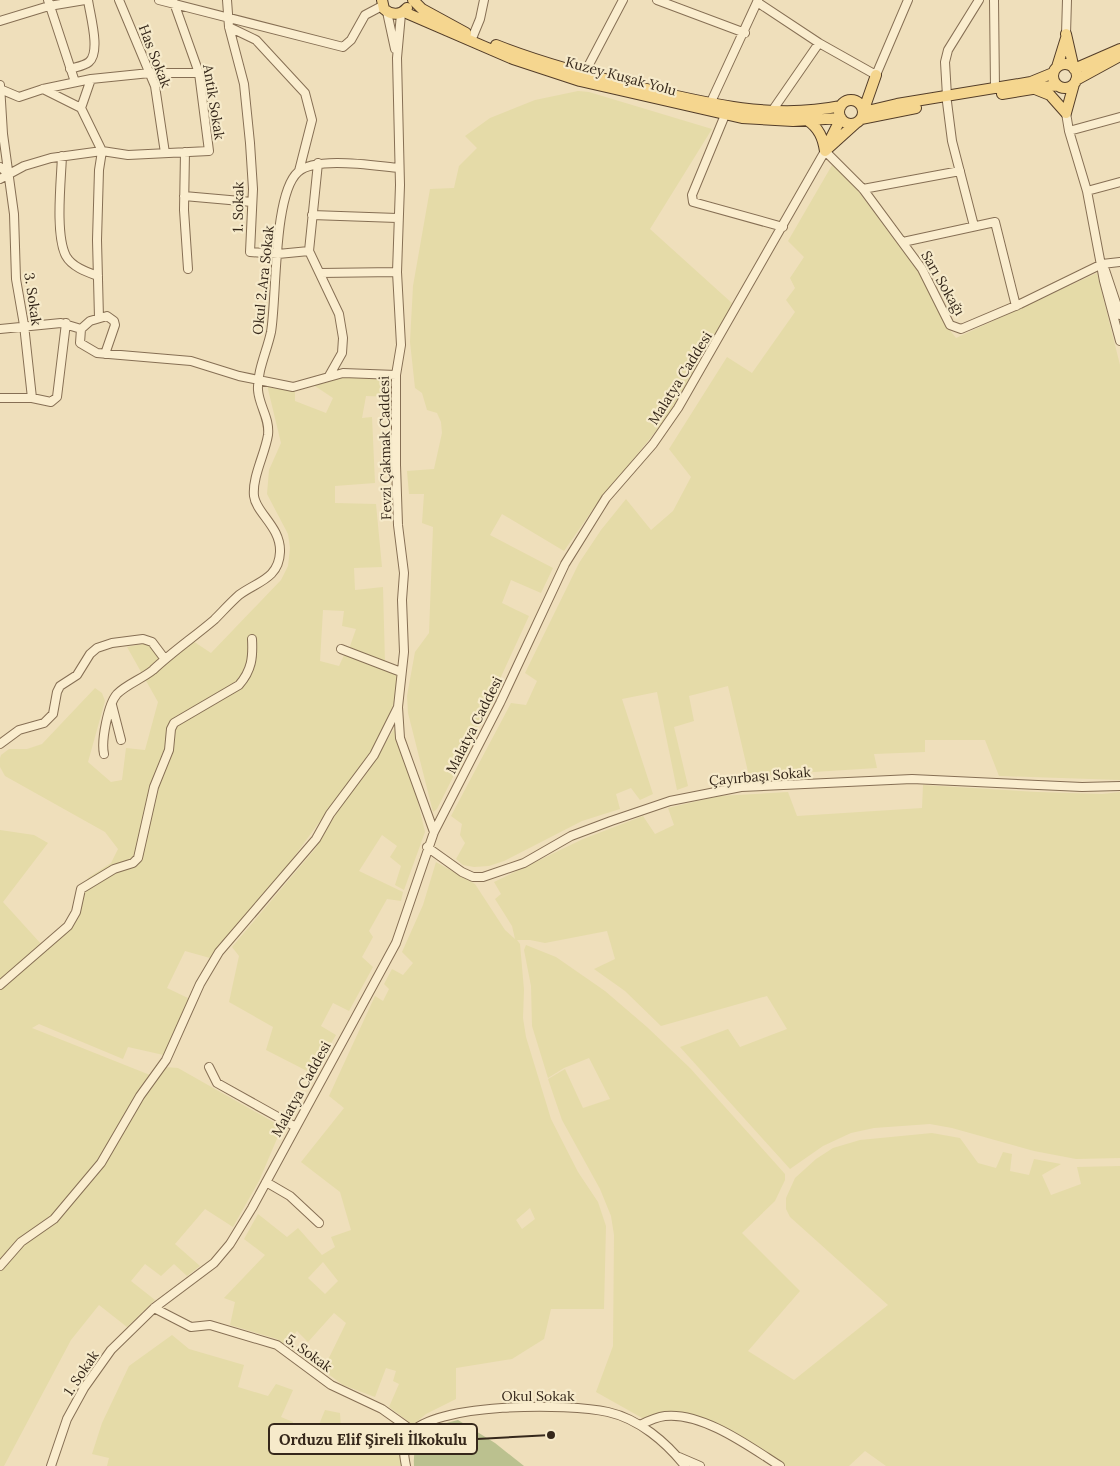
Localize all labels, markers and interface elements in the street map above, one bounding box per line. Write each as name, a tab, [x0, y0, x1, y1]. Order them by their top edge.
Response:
street label: Has Sokak	[135, 22, 176, 91]
street label: Kuzey Kuşak Yolu	[563, 53, 679, 99]
street label: Antik Sokak	[199, 62, 229, 141]
street label: 1. Sokak	[229, 181, 247, 232]
street label: Okul 2.Ara Sokak	[248, 224, 278, 336]
street label: Sarı Sokağı	[917, 247, 969, 319]
street label: 3. Sokak	[20, 271, 46, 327]
street label: Malatya Caddesi	[644, 328, 716, 428]
street label: Fevzi Çakmak Caddesi	[375, 376, 395, 520]
street label: Malatya Caddesi	[442, 673, 506, 777]
street label: Çayırbaşı Sokak	[708, 763, 812, 789]
street label: Malatya Caddesi	[267, 1038, 335, 1140]
street label: 5. Sokak	[282, 1330, 336, 1376]
street label: 1. Sokak	[59, 1347, 103, 1399]
street label: Okul Sokak	[502, 1387, 575, 1405]
callout: Orduzu Elif Şireli İlkokulu	[269, 1424, 477, 1454]
text: Orduzu Elif Şireli İlkokulu	[279, 1430, 467, 1449]

